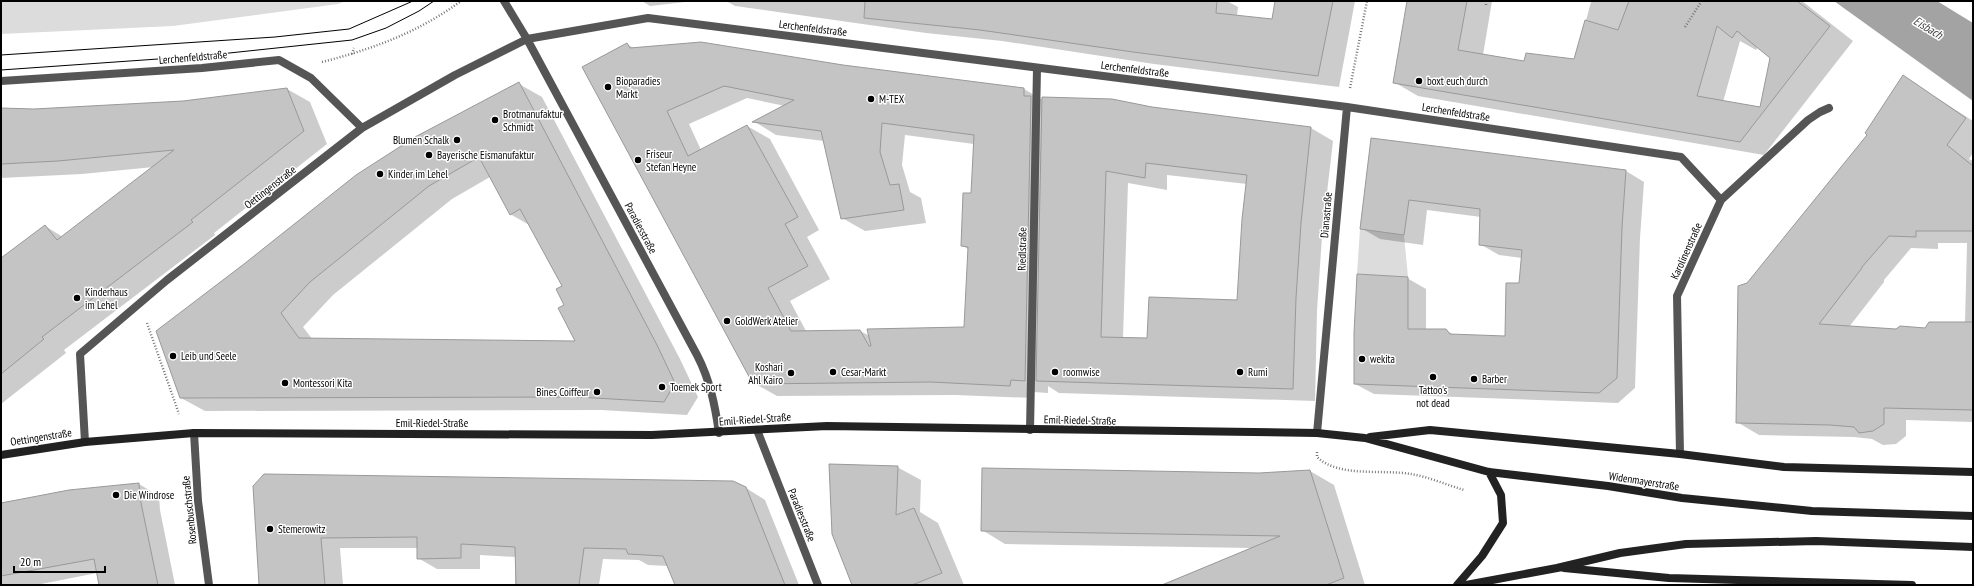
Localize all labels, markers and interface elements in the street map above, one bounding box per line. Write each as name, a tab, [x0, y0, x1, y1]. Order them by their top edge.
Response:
water label: Eisbach	[1911, 13, 1946, 42]
street label: Lerchenfeldstraße	[778, 17, 848, 39]
street label: Lerchenfeldstraße	[158, 47, 228, 67]
street label: Lerchenfeldstraße	[1100, 58, 1170, 80]
place label: Bioparadies Markt	[616, 74, 661, 101]
place label: boxt euch durch	[1427, 74, 1488, 88]
marker: boxt euch durch	[1414, 76, 1424, 86]
marker: Bioparadies Markt	[603, 82, 613, 92]
place label: M-TEX	[879, 92, 905, 106]
marker: M-TEX	[866, 94, 876, 104]
street label: Lerchenfeldstraße	[1421, 100, 1491, 124]
place label: Brotmanufaktur Schmidt	[503, 107, 562, 134]
marker: Brotmanufaktur Schmidt	[490, 115, 500, 125]
place label: Blumen Schalk	[393, 133, 450, 147]
marker: Blumen Schalk	[452, 135, 462, 145]
place label: Friseur Stefan Heyne	[646, 147, 697, 174]
place label: Bayerische Eismanufaktur	[437, 148, 534, 162]
marker: Bayerische Eismanufaktur	[424, 150, 434, 160]
marker: Friseur Stefan Heyne	[633, 155, 643, 165]
street label: Oettingenstraße	[241, 162, 299, 212]
place label: Kinder im Lehel	[388, 167, 448, 181]
marker: Kinder im Lehel	[375, 169, 385, 179]
street label: Dianastraße	[1317, 191, 1335, 238]
street label: Paradiesstraße	[622, 200, 661, 256]
street label: Karolinenstraße	[1667, 220, 1705, 282]
street label: Riedlstraße	[1015, 227, 1029, 271]
place label: Kinderhaus im Lehel	[85, 285, 128, 312]
marker: Kinderhaus im Lehel	[72, 293, 82, 303]
place label: GoldWerk Atelier	[735, 314, 798, 328]
marker: GoldWerk Atelier	[722, 316, 732, 326]
place label: Leib und Seele	[181, 349, 237, 363]
marker: Leib und Seele	[168, 351, 178, 361]
place label: wekita	[1370, 352, 1395, 366]
marker: wekita	[1357, 354, 1367, 364]
place label: Koshari Ahl Kairo	[748, 360, 783, 387]
place label: Cesar-Markt	[841, 365, 886, 379]
place label: roomwise	[1063, 365, 1100, 379]
place label: Rumi	[1248, 365, 1268, 379]
marker: Cesar-Markt	[828, 367, 838, 377]
marker: roomwise	[1050, 367, 1060, 377]
marker: Rumi	[1235, 367, 1245, 377]
marker: Koshari Ahl Kairo	[786, 368, 796, 378]
marker: Tattoo's not dead	[1428, 372, 1438, 382]
place label: Barber	[1482, 372, 1507, 386]
marker: Barber	[1469, 374, 1479, 384]
place label: Montessori Kita	[293, 376, 352, 390]
marker: Montessori Kita	[280, 378, 290, 388]
place label: Toemek Sport	[670, 380, 722, 394]
marker: Toemek Sport	[657, 382, 667, 392]
place label: Tattoo's not dead	[1416, 383, 1450, 410]
place label: Bines Coiffeur	[536, 385, 589, 399]
marker: Bines Coiffeur	[592, 387, 602, 397]
street label: Emil-Riedel-Straße	[718, 409, 792, 429]
street label: Emil-Riedel-Straße	[1044, 412, 1117, 428]
street label: Emil-Riedel-Straße	[396, 416, 469, 430]
street label: Oettingenstraße	[9, 425, 73, 449]
street label: Widenmayerstraße	[1608, 469, 1681, 494]
street label: Rosenbuschstraße	[178, 475, 200, 545]
street label: Paradiesstraße	[785, 486, 819, 544]
place label: Die Windrose	[124, 488, 175, 502]
marker: Die Windrose	[111, 490, 121, 500]
place label: Stemerowitz	[278, 522, 325, 536]
marker: Stemerowitz	[265, 524, 275, 534]
scale bar	[14, 548, 105, 574]
text: 20 m	[20, 554, 41, 569]

